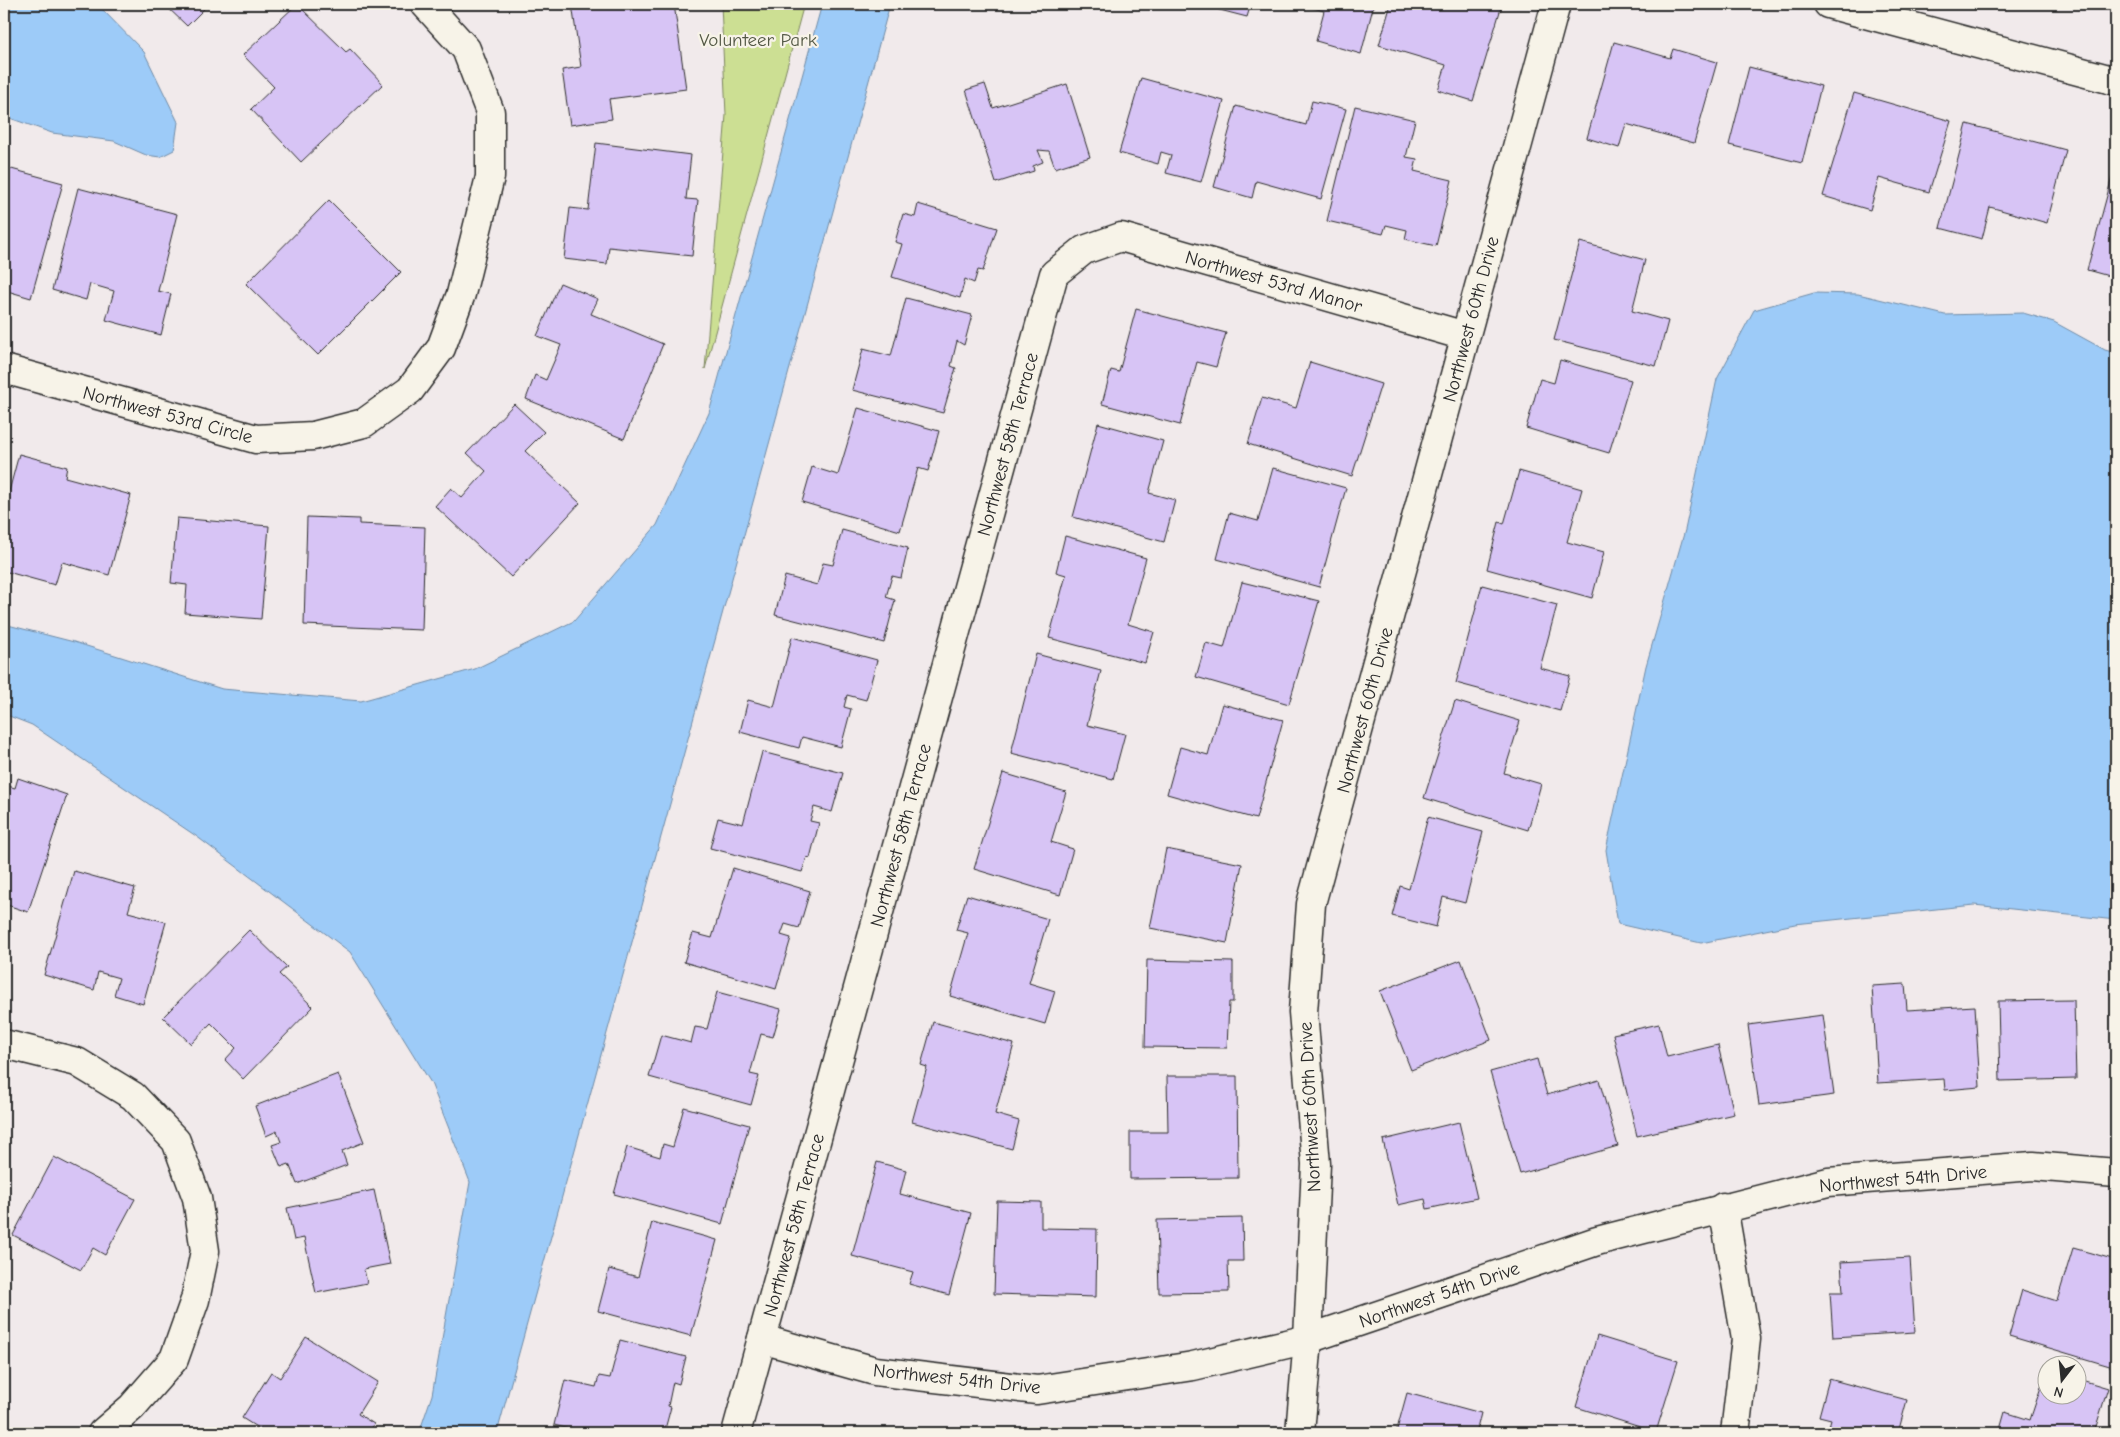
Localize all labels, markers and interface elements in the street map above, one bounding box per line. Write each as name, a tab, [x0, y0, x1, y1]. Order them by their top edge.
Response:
park label: Volunteer Park	[699, 29, 818, 51]
street label: Northwest 60th Drive	[1438, 234, 1504, 405]
street label: Northwest 53rd Manor	[1183, 246, 1365, 318]
street label: Northwest 58th Terrace	[973, 350, 1043, 538]
street label: Northwest 53rd Circle	[80, 382, 255, 448]
street label: Northwest 60th Drive	[1332, 625, 1398, 796]
street label: Northwest 58th Terrace	[866, 741, 936, 929]
street label: Northwest 60th Drive	[1295, 1021, 1325, 1193]
street label: Northwest 58th Terrace	[759, 1131, 829, 1319]
street label: Northwest 54th Drive	[1818, 1161, 1988, 1197]
street label: Northwest 54th Drive	[1356, 1257, 1522, 1333]
north arrow	[2038, 1354, 2088, 1404]
street label: Northwest 54th Drive	[872, 1359, 1042, 1399]
text: N	[2052, 1383, 2065, 1401]

